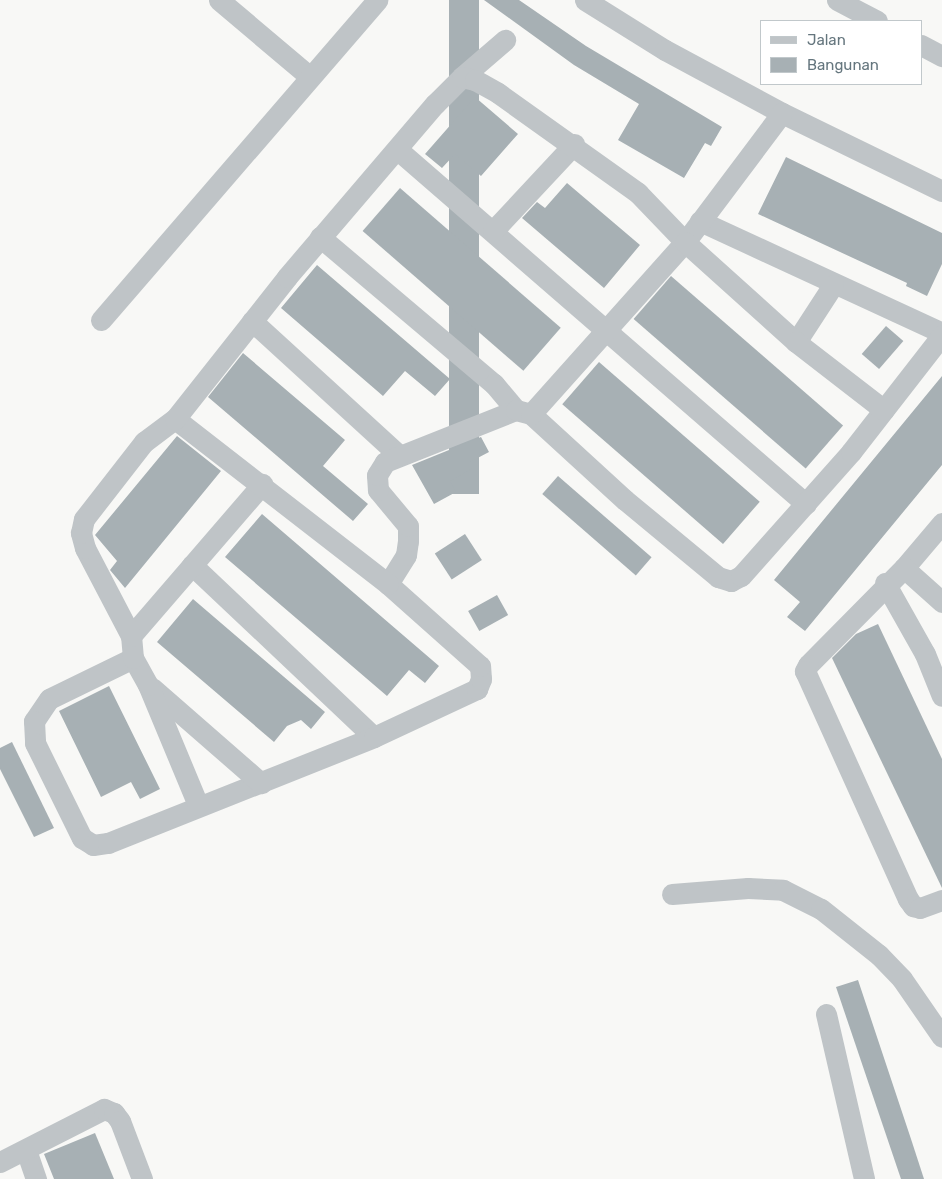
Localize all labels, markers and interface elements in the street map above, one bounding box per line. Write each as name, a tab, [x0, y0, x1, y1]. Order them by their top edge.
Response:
legend	[760, 20, 922, 85]
text: Jalan	[807, 31, 846, 49]
text: Bangunan	[807, 56, 879, 74]

